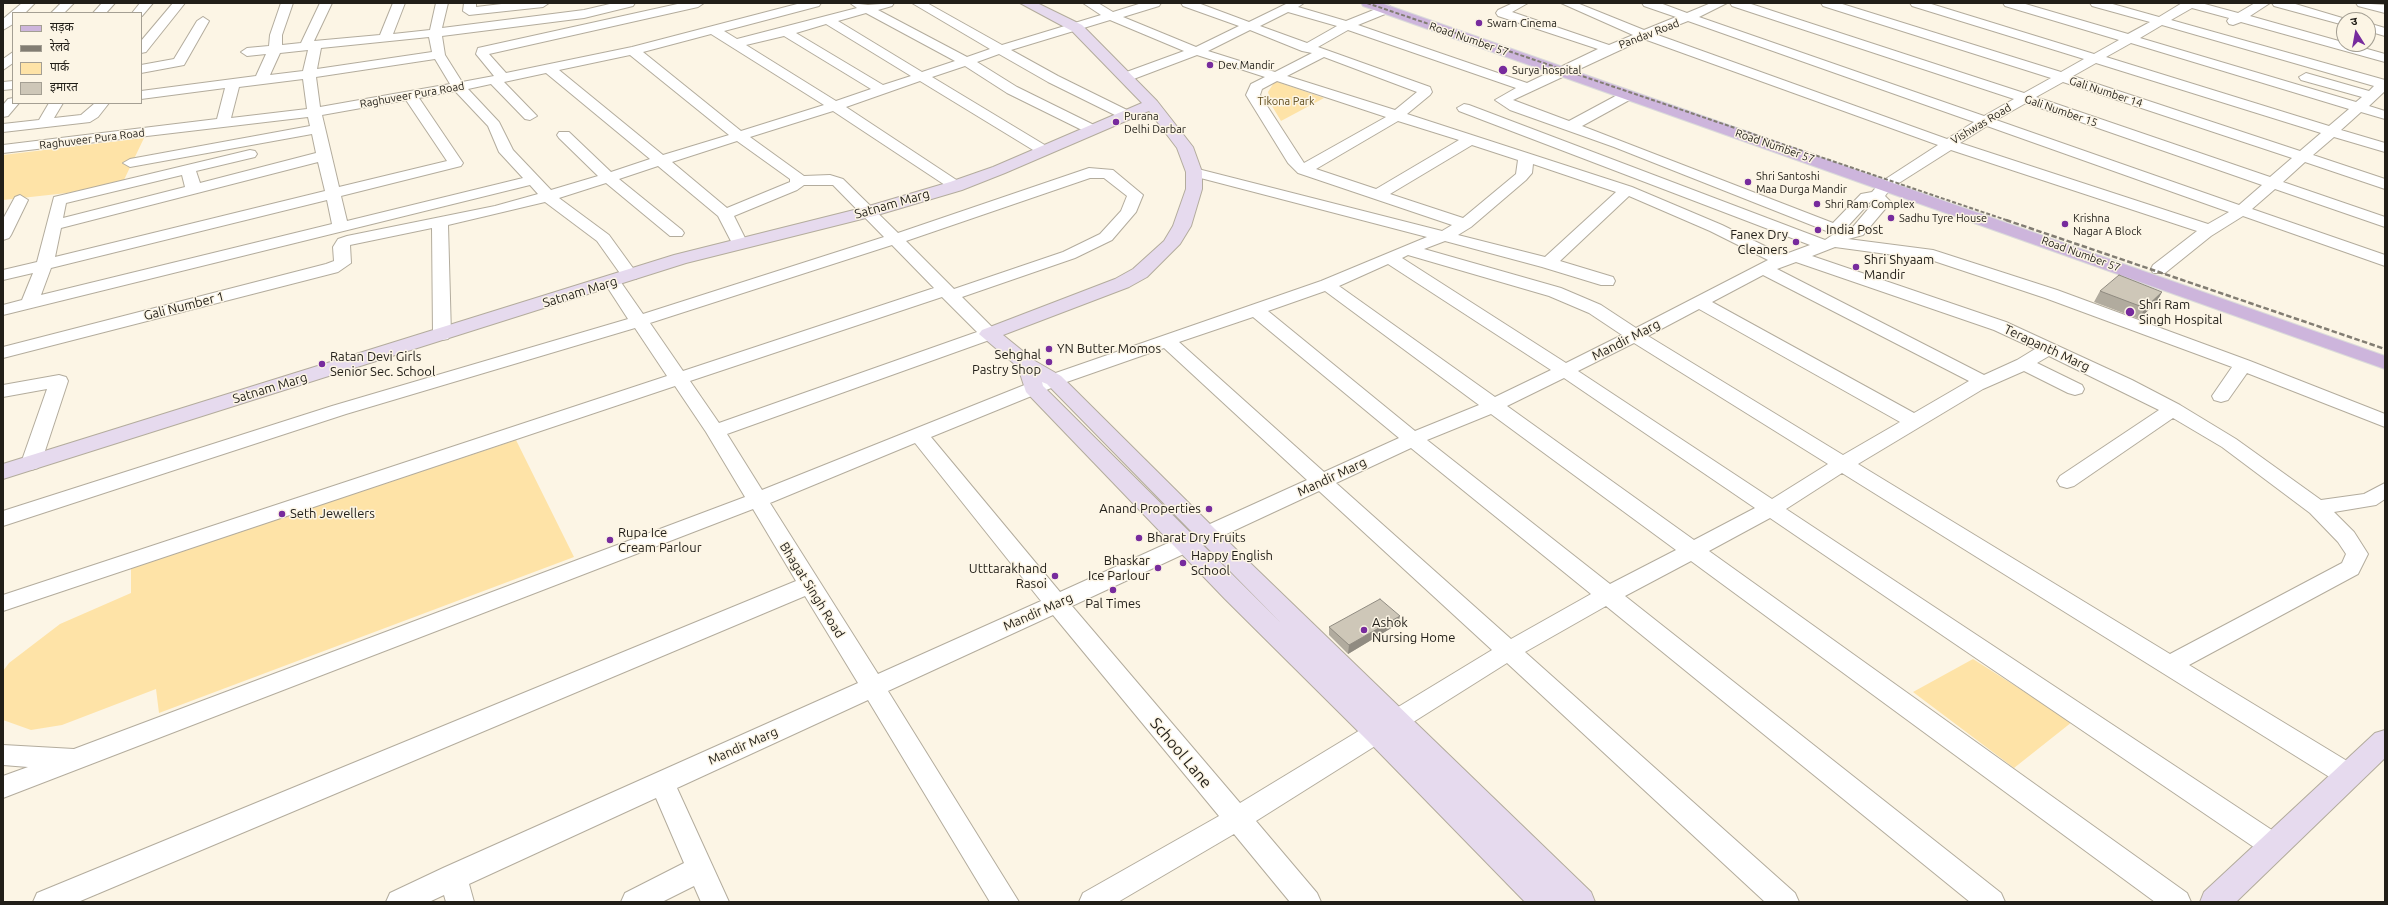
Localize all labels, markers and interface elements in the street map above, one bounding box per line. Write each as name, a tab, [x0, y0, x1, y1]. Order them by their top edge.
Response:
legend	[12, 12, 142, 104]
north arrow	[2336, 12, 2376, 52]
text: उ	[2350, 15, 2358, 28]
place label: Swarn Cinema	[1487, 16, 1557, 30]
street label: Pandav Road	[1617, 16, 1681, 52]
marker: Swarn Cinema	[1474, 18, 1484, 28]
street label: Road Number 57	[1428, 19, 1510, 59]
text: सड़क	[50, 20, 74, 33]
text: रेलवे	[50, 40, 70, 53]
place label: Dev Mandir	[1218, 58, 1274, 72]
text: पार्क	[50, 60, 69, 73]
marker: Dev Mandir	[1205, 60, 1215, 70]
place label: Surya hospital	[1512, 63, 1581, 77]
marker: Surya hospital	[1497, 64, 1509, 76]
street label: Gali Number 14	[2068, 74, 2144, 110]
street label: Raghuveer Pura Road	[359, 79, 465, 111]
text: इमारत	[50, 80, 78, 93]
street label: Gali Number 15	[2023, 92, 2099, 130]
park label: Tikona Park	[1257, 94, 1315, 108]
street label: Vishwas Road	[1949, 101, 2013, 147]
place label: Purana Delhi Darbar	[1124, 109, 1186, 135]
marker: Purana Delhi Darbar	[1111, 117, 1121, 127]
street label: Raghuveer Pura Road	[39, 126, 145, 152]
street label: Road Number 57	[1734, 126, 1816, 166]
place label: Shri Santoshi Maa Durga Mandir	[1756, 169, 1847, 195]
marker: Shri Santoshi Maa Durga Mandir	[1743, 177, 1753, 187]
street label: Satnam Marg	[853, 186, 931, 222]
place label: Shri Ram Complex	[1825, 197, 1915, 211]
marker: Shri Ram Complex	[1812, 199, 1822, 209]
place label: Sadhu Tyre House	[1899, 211, 1987, 225]
place label: Krishna Nagar A Block	[2073, 211, 2142, 237]
marker: Sadhu Tyre House	[1886, 213, 1896, 223]
marker: Krishna Nagar A Block	[2060, 219, 2070, 229]
place label: India Post	[1826, 222, 1883, 238]
marker: India Post	[1813, 225, 1823, 235]
place label: Fanex Dry Cleaners	[1730, 227, 1788, 258]
street label: Road Number 57	[2040, 234, 2122, 274]
marker: Fanex Dry Cleaners	[1791, 237, 1801, 247]
place label: Shri Shyaam Mandir	[1864, 252, 1934, 283]
marker: Shri Shyaam Mandir	[1851, 262, 1861, 272]
street label: Satnam Marg	[541, 273, 619, 311]
street label: Gali Number 1	[142, 288, 226, 324]
place label: Shri Ram Singh Hospital	[2139, 297, 2223, 328]
marker: Shri Ram Singh Hospital	[2124, 306, 2136, 318]
street label: Mandir Marg	[1589, 316, 1663, 364]
street label: Terapanth Marg	[2002, 321, 2092, 375]
place label: YN Butter Momos	[1057, 341, 1161, 357]
marker: YN Butter Momos	[1044, 344, 1054, 354]
place label: Sehghal Pastry Shop	[972, 347, 1041, 378]
place label: Ratan Devi Girls Senior Sec. School	[330, 349, 435, 380]
marker: Sehghal Pastry Shop	[1044, 357, 1054, 367]
marker: Ratan Devi Girls Senior Sec. School	[317, 359, 327, 369]
street label: Satnam Marg	[231, 369, 309, 407]
street label: Mandir Marg	[1295, 454, 1369, 500]
place label: Anand Properties	[1099, 501, 1201, 517]
marker: Anand Properties	[1204, 504, 1214, 514]
place label: Seth Jewellers	[290, 506, 375, 522]
marker: Seth Jewellers	[277, 509, 287, 519]
place label: Rupa Ice Cream Parlour	[618, 525, 702, 556]
place label: Bharat Dry Fruits	[1147, 530, 1246, 546]
marker: Bharat Dry Fruits	[1134, 533, 1144, 543]
marker: Rupa Ice Cream Parlour	[605, 535, 615, 545]
street label: Bhagat Singh Road	[776, 539, 848, 641]
place label: Happy English School	[1191, 548, 1273, 579]
place label: Bhaskar Ice Parlour	[1088, 553, 1150, 584]
marker: Happy English School	[1178, 558, 1188, 568]
place label: Utttarakhand Rasoi	[969, 561, 1047, 592]
marker: Bhaskar Ice Parlour	[1153, 563, 1163, 573]
marker: Utttarakhand Rasoi	[1050, 571, 1060, 581]
marker: Pal Times	[1108, 585, 1118, 595]
street label: Mandir Marg	[1001, 590, 1075, 634]
place label: Pal Times	[1085, 596, 1141, 612]
place label: Ashok Nursing Home	[1372, 615, 1455, 646]
marker: Ashok Nursing Home	[1359, 625, 1369, 635]
street label: School Lane	[1146, 714, 1216, 792]
street label: Mandir Marg	[706, 724, 780, 768]

